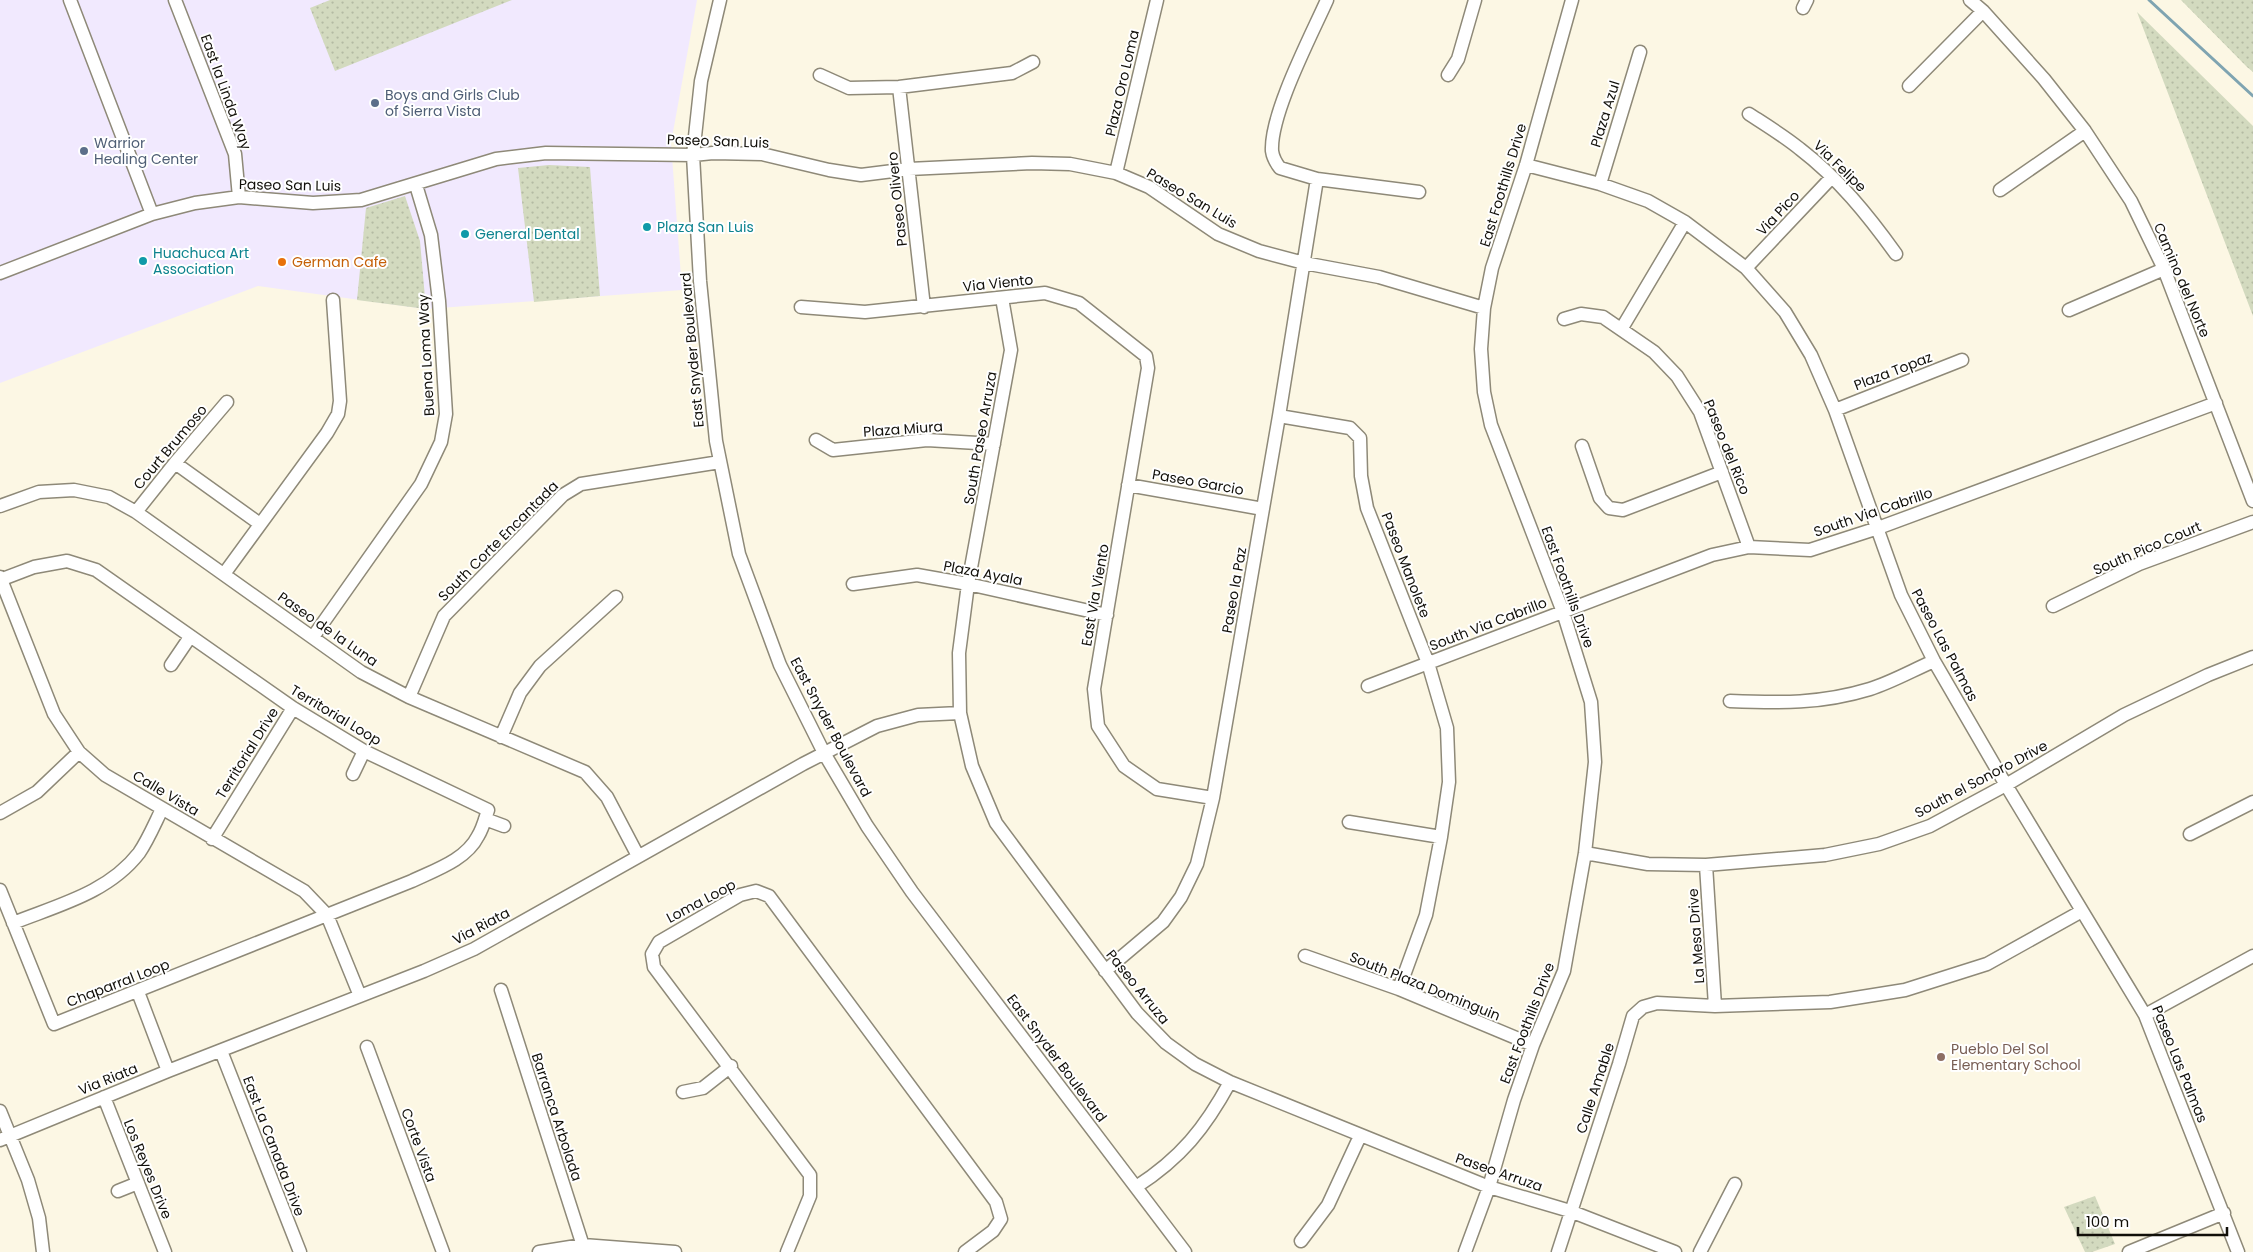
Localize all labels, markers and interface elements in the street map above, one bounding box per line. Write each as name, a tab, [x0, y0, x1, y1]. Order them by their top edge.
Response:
street label: Plaza Oro Loma	[1100, 28, 1144, 138]
street label: East la Linda Way	[196, 31, 256, 153]
street label: Plaza Azul	[1585, 78, 1625, 150]
place label: Boys and Girls Club of Sierra Vista	[385, 85, 520, 121]
marker: Boys and Girls Club of Sierra Vista	[369, 97, 381, 109]
street label: East Foothills Drive	[1475, 120, 1531, 249]
street label: Paseo San Luis	[666, 129, 770, 153]
place label: Warrior Healing Center	[94, 133, 198, 169]
street label: Via Felipe	[1809, 136, 1871, 197]
marker: Warrior Healing Center	[78, 145, 90, 157]
street label: Paseo Olivero	[882, 151, 912, 247]
street label: Paseo San Luis	[1143, 163, 1241, 233]
street label: Paseo San Luis	[239, 174, 341, 196]
street label: Via Pico	[1752, 186, 1804, 240]
place label: Plaza San Luis	[657, 217, 754, 237]
street label: Camino del Norte	[2149, 220, 2215, 341]
marker: Plaza San Luis	[641, 221, 653, 233]
place label: General Dental	[475, 224, 580, 244]
marker: General Dental	[459, 228, 471, 240]
place label: Huachuca Art Association	[153, 243, 249, 279]
place label: German Cafe	[292, 252, 387, 272]
marker: Huachuca Art Association	[137, 255, 149, 267]
marker: German Cafe	[276, 256, 288, 268]
street label: Via Viento	[962, 269, 1034, 297]
street label: East Snyder Boulevard	[675, 272, 709, 428]
street label: Buena Loma Way	[413, 293, 439, 416]
street label: Plaza Topaz	[1851, 347, 1935, 395]
street label: South Paseo Arruza	[958, 370, 1002, 506]
street label: Paseo del Rico	[1699, 396, 1755, 498]
street label: Court Brumoso	[129, 400, 211, 494]
street label: Plaza Miura	[863, 416, 943, 442]
street label: Paseo Garcio	[1151, 464, 1245, 500]
street label: South Corte Encantada	[433, 476, 563, 606]
street label: South Via Cabrillo	[1811, 482, 1935, 542]
street label: Paseo Manolete	[1377, 509, 1435, 621]
street label: South Pico Court	[2090, 516, 2204, 580]
street label: East Foothills Drive	[1537, 523, 1599, 651]
street label: East Via Viento	[1076, 542, 1114, 648]
street label: Paseo la Paz	[1217, 546, 1251, 634]
street label: Plaza Ayala	[942, 556, 1024, 590]
street label: Paseo Las Palmas	[1907, 585, 1983, 705]
street label: Paseo de la Luna	[274, 587, 382, 671]
street label: South Via Cabrillo	[1426, 592, 1550, 656]
street label: East Snyder Boulevard	[786, 654, 876, 800]
street label: Territorial Loop	[287, 680, 385, 750]
street label: Territorial Drive	[211, 703, 283, 803]
street label: South el Sonoro Drive	[1911, 735, 2051, 823]
street label: Calle Vista	[129, 765, 203, 821]
street label: Loma Loop	[663, 874, 739, 928]
street label: La Mesa Drive	[1683, 887, 1709, 984]
street label: Via Riata	[449, 903, 513, 949]
street label: Paseo Arruza	[1102, 945, 1174, 1029]
street label: South Plaza Dominguin	[1347, 947, 1503, 1025]
street label: Chaparral Loop	[64, 954, 172, 1012]
street label: East Foothills Drive	[1495, 959, 1559, 1086]
street label: East Snyder Boulevard	[1002, 990, 1112, 1126]
street label: Paseo Las Palmas	[2147, 1002, 2213, 1126]
place label: Pueblo Del Sol Elementary School	[1951, 1039, 2081, 1075]
street label: Calle Amable	[1571, 1040, 1619, 1136]
street label: Barranca Arbolada	[527, 1050, 587, 1184]
marker: Pueblo Del Sol Elementary School	[1935, 1051, 1947, 1063]
street label: Via Riata	[75, 1058, 141, 1100]
street label: East La Canada Drive	[238, 1073, 310, 1219]
street label: Corte Vista	[396, 1105, 442, 1185]
street label: Los Reyes Drive	[119, 1116, 177, 1222]
street label: Paseo Arruza	[1453, 1148, 1545, 1196]
scale bar	[2078, 1204, 2227, 1236]
text: 100 m	[2086, 1211, 2129, 1232]

